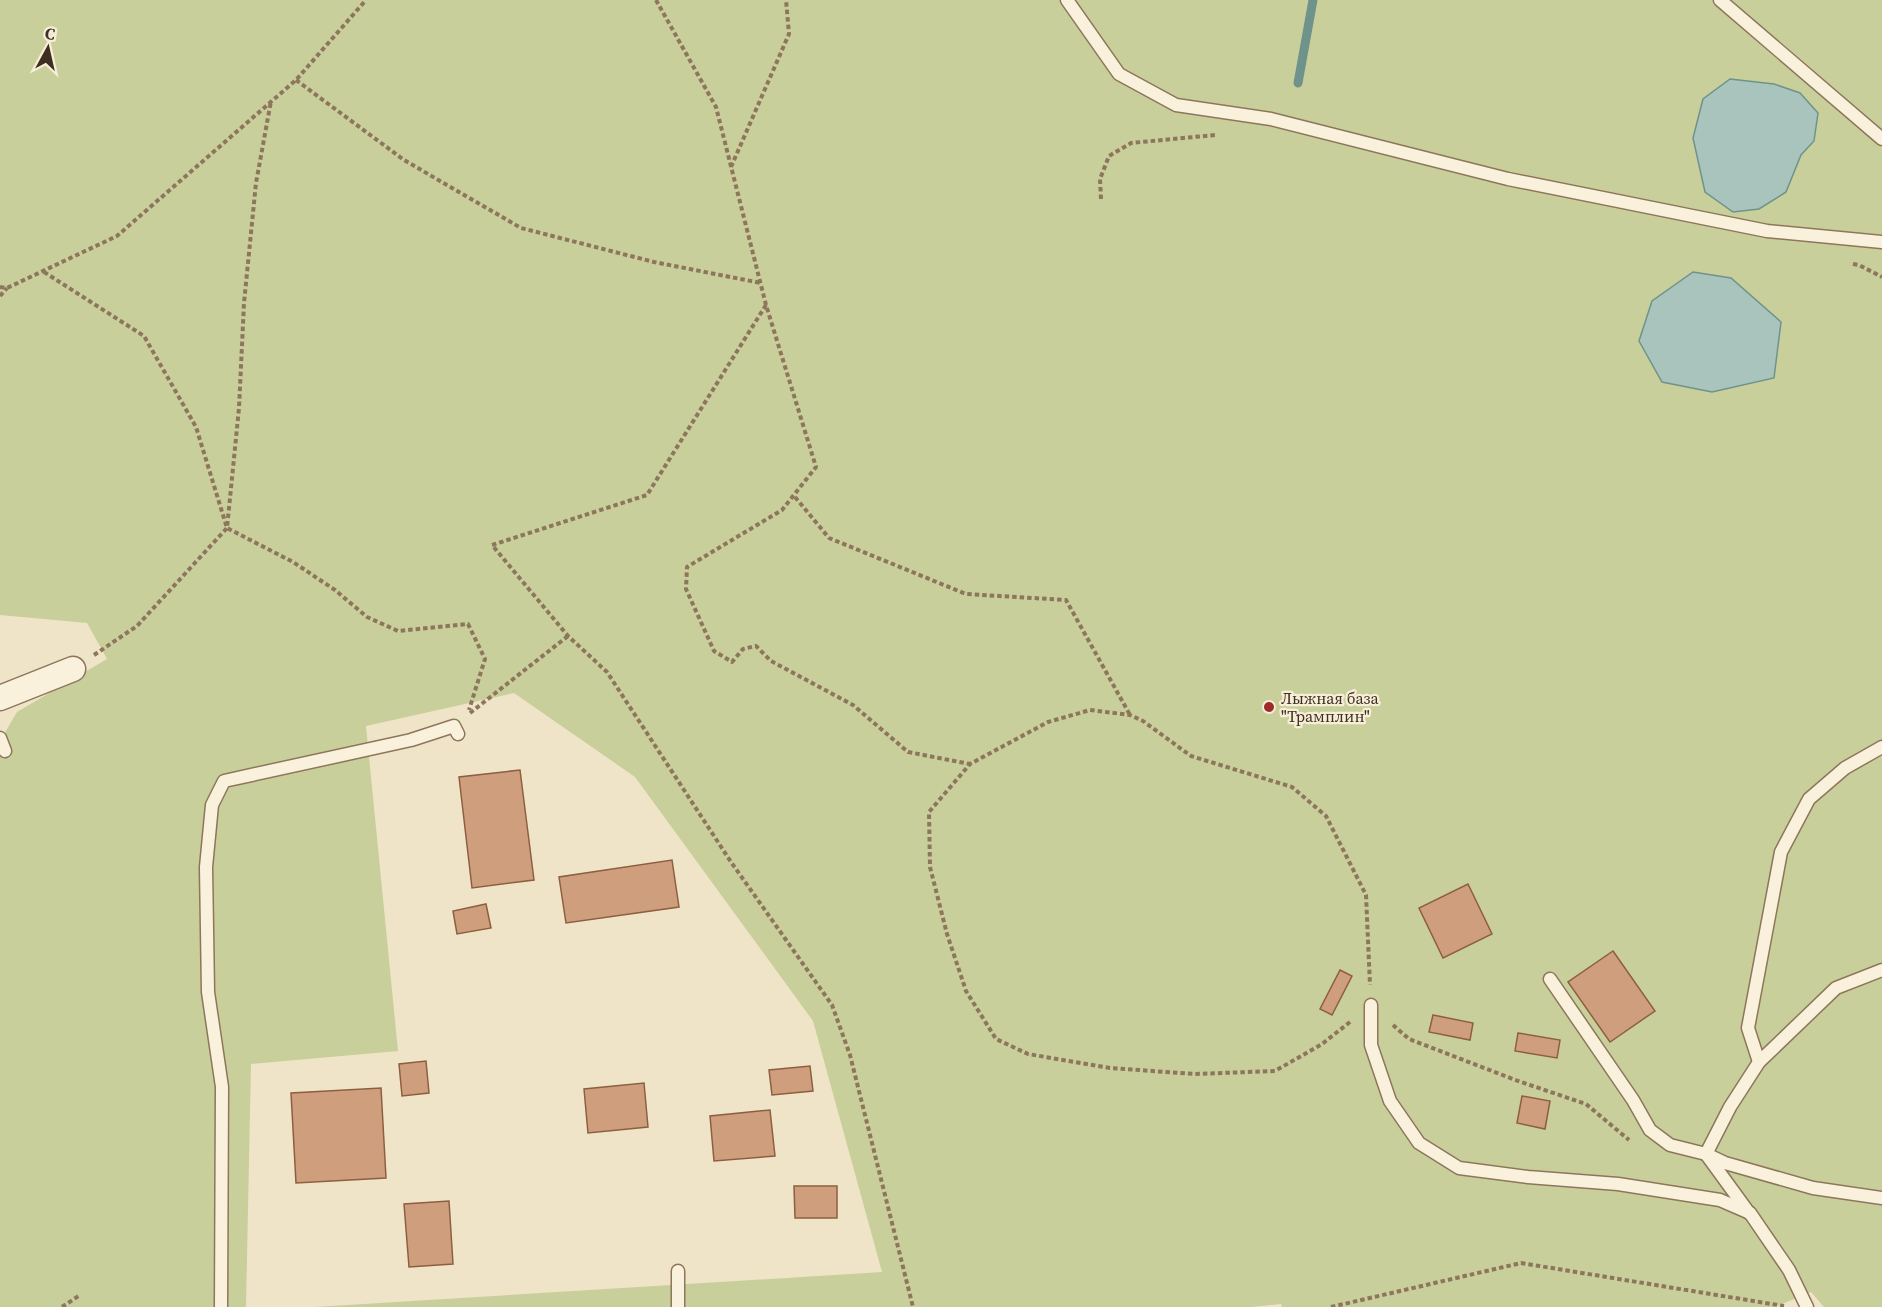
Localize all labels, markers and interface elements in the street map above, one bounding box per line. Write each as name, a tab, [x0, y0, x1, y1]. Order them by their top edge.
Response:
north arrow	[18, 18, 78, 78]
text: С	[44, 22, 57, 45]
place label: Лыжная база "Трамплин"	[1281, 687, 1379, 727]
marker: Лыжная база "Трамплин"	[1262, 700, 1276, 714]

